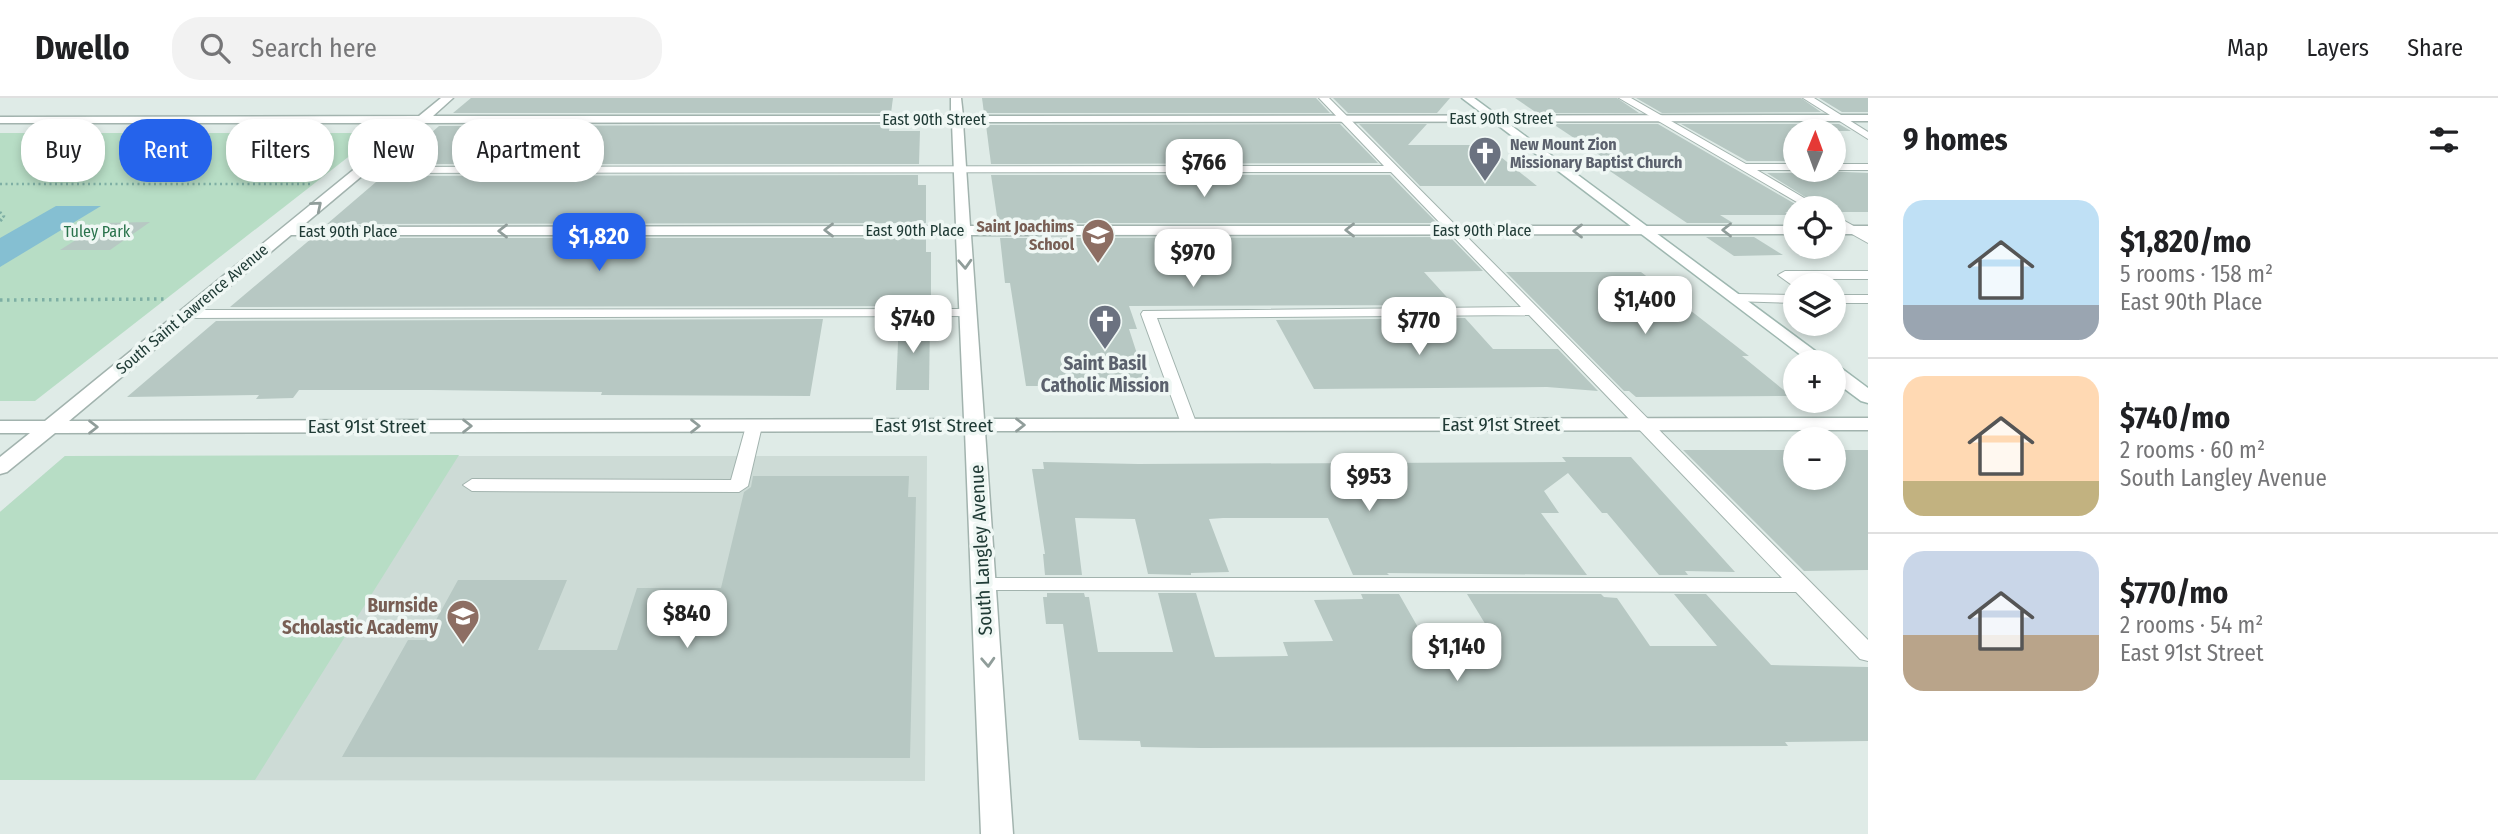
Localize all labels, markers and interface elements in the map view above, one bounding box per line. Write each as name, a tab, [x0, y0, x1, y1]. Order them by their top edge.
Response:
search box	[172, 17, 662, 80]
text: Dwello	[35, 28, 130, 68]
icon: search	[196, 29, 234, 67]
text: Search here	[252, 33, 377, 64]
text: Map	[2227, 34, 2269, 62]
text: Layers	[2307, 34, 2369, 62]
text: Share	[2407, 34, 2463, 62]
street label: East 90th Street	[1449, 109, 1554, 128]
street label: East 90th Street	[882, 110, 987, 129]
chip: Buy	[21, 119, 105, 182]
chip: Rent	[119, 119, 212, 182]
chip: Filters	[226, 119, 334, 182]
chip: New	[348, 119, 438, 182]
chip: Apartment	[452, 119, 604, 182]
north arrow	[1783, 119, 1846, 182]
map controls	[1783, 119, 1846, 490]
icon: filters	[2425, 121, 2463, 159]
text: 9 homes	[1903, 122, 2008, 158]
church icon: New Mount Zion Missionary Baptist Church	[1466, 134, 1504, 183]
place label: New Mount Zion Missionary Baptist Church	[1510, 135, 1682, 172]
pin: $766	[1163, 140, 1245, 199]
text: $766	[1182, 148, 1226, 176]
button: locate	[1783, 196, 1846, 259]
one-way arrow	[309, 202, 322, 214]
pin: $1,820	[542, 214, 656, 273]
school or university icon: Saint Joachims School	[1079, 216, 1117, 265]
place label: Saint Joachims School	[977, 217, 1075, 254]
street label: East 90th Place	[865, 221, 965, 240]
street label: East 90th Place	[1432, 221, 1532, 240]
park label: Tuley Park	[64, 222, 131, 241]
street label: East 90th Place	[298, 222, 398, 241]
text: $1,820	[569, 222, 629, 250]
one-way arrow	[823, 222, 833, 238]
one-way arrow	[1344, 222, 1355, 238]
one-way arrow	[1722, 222, 1732, 238]
one-way arrow	[497, 223, 508, 239]
one-way arrow	[1572, 223, 1582, 239]
text: $1,820/mo	[2120, 224, 2251, 260]
icon: home	[1959, 228, 2043, 312]
pin: $970	[1152, 230, 1234, 289]
text: $970	[1171, 238, 1215, 266]
street label: South Saint Lawrence Avenue	[112, 240, 272, 378]
one-way arrow	[957, 259, 972, 270]
text: 5 rooms · 158 m²	[2120, 260, 2273, 288]
button: layers	[1783, 273, 1846, 336]
pin: $1,400	[1588, 276, 1702, 336]
text: $1,400	[1614, 285, 1676, 313]
text: East 90th Place	[2120, 288, 2262, 316]
pin: $740	[872, 296, 954, 355]
pin: $770	[1378, 298, 1460, 357]
church icon: Saint Basil Catholic Mission	[1086, 302, 1124, 351]
text: $740	[891, 304, 935, 332]
text: $770	[1397, 306, 1441, 334]
button: +	[1783, 350, 1846, 413]
place label: Saint Basil Catholic Mission	[1041, 352, 1169, 397]
text: $740/mo	[2120, 400, 2230, 436]
icon: home	[1959, 404, 2043, 488]
street label: East 91st Street	[1442, 413, 1561, 436]
street label: East 91st Street	[875, 414, 994, 437]
street label: East 91st Street	[308, 415, 427, 438]
one-way arrow	[1015, 417, 1026, 433]
one-way arrow	[462, 418, 473, 434]
one-way arrow	[690, 418, 700, 434]
one-way arrow	[88, 419, 98, 435]
button: −	[1783, 427, 1846, 490]
text: 2 rooms · 60 m²	[2120, 436, 2265, 464]
pin: $953	[1328, 454, 1410, 513]
text: $953	[1347, 462, 1391, 490]
street label: South Langley Avenue	[965, 464, 997, 636]
text: South Langley Avenue	[2120, 464, 2327, 492]
text: $770/mo	[2120, 575, 2228, 611]
icon: home	[1959, 579, 2043, 663]
pin: $840	[646, 590, 728, 650]
place label: Burnside Scholastic Academy	[282, 594, 439, 639]
school or university icon: Burnside Scholastic Academy	[444, 597, 482, 646]
text: $840	[663, 599, 711, 627]
text: 2 rooms · 54 m²	[2120, 611, 2263, 639]
pin: $1,140	[1400, 624, 1514, 683]
text: $1,140	[1428, 632, 1486, 660]
text: East 91st Street	[2120, 639, 2263, 667]
one-way arrow	[980, 657, 995, 668]

